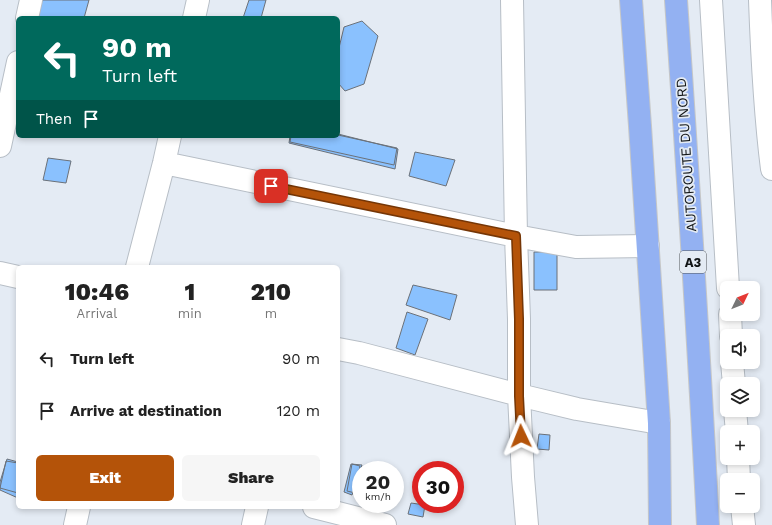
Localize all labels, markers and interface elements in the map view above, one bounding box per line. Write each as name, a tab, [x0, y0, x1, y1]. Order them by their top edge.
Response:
text: 90 m	[102, 31, 172, 64]
icon: left	[36, 32, 88, 84]
text: Turn left	[102, 65, 177, 86]
street label: AUTOROUTE DU NORD	[673, 78, 699, 232]
icon: arrive	[80, 108, 102, 130]
text: Then	[36, 110, 72, 128]
pin	[254, 169, 288, 203]
icon: arrive	[260, 175, 282, 197]
road number: A3	[680, 251, 706, 273]
text: 10:46	[65, 278, 129, 306]
text: 1	[184, 278, 195, 306]
text: 210	[250, 278, 291, 306]
north arrow	[720, 281, 760, 321]
map controls	[720, 281, 760, 513]
text: Arrival	[77, 306, 117, 321]
text: min	[178, 306, 202, 321]
text: m	[265, 306, 277, 321]
button: sound	[720, 329, 760, 369]
icon: left	[36, 348, 58, 370]
text: Turn left	[70, 350, 134, 368]
text: 90 m	[282, 350, 320, 368]
button: layers	[720, 377, 760, 417]
icon: arrive	[36, 400, 58, 422]
text: Arrive at destination	[70, 402, 222, 420]
text: 120 m	[277, 402, 320, 420]
position arrow	[500, 415, 542, 457]
button: +	[720, 425, 760, 465]
button: Exit	[36, 455, 174, 501]
button: Share	[182, 455, 320, 501]
speed limit sign: 30	[412, 461, 464, 513]
text: 20	[366, 470, 390, 494]
button: −	[720, 473, 760, 513]
text: km/h	[365, 491, 391, 502]

